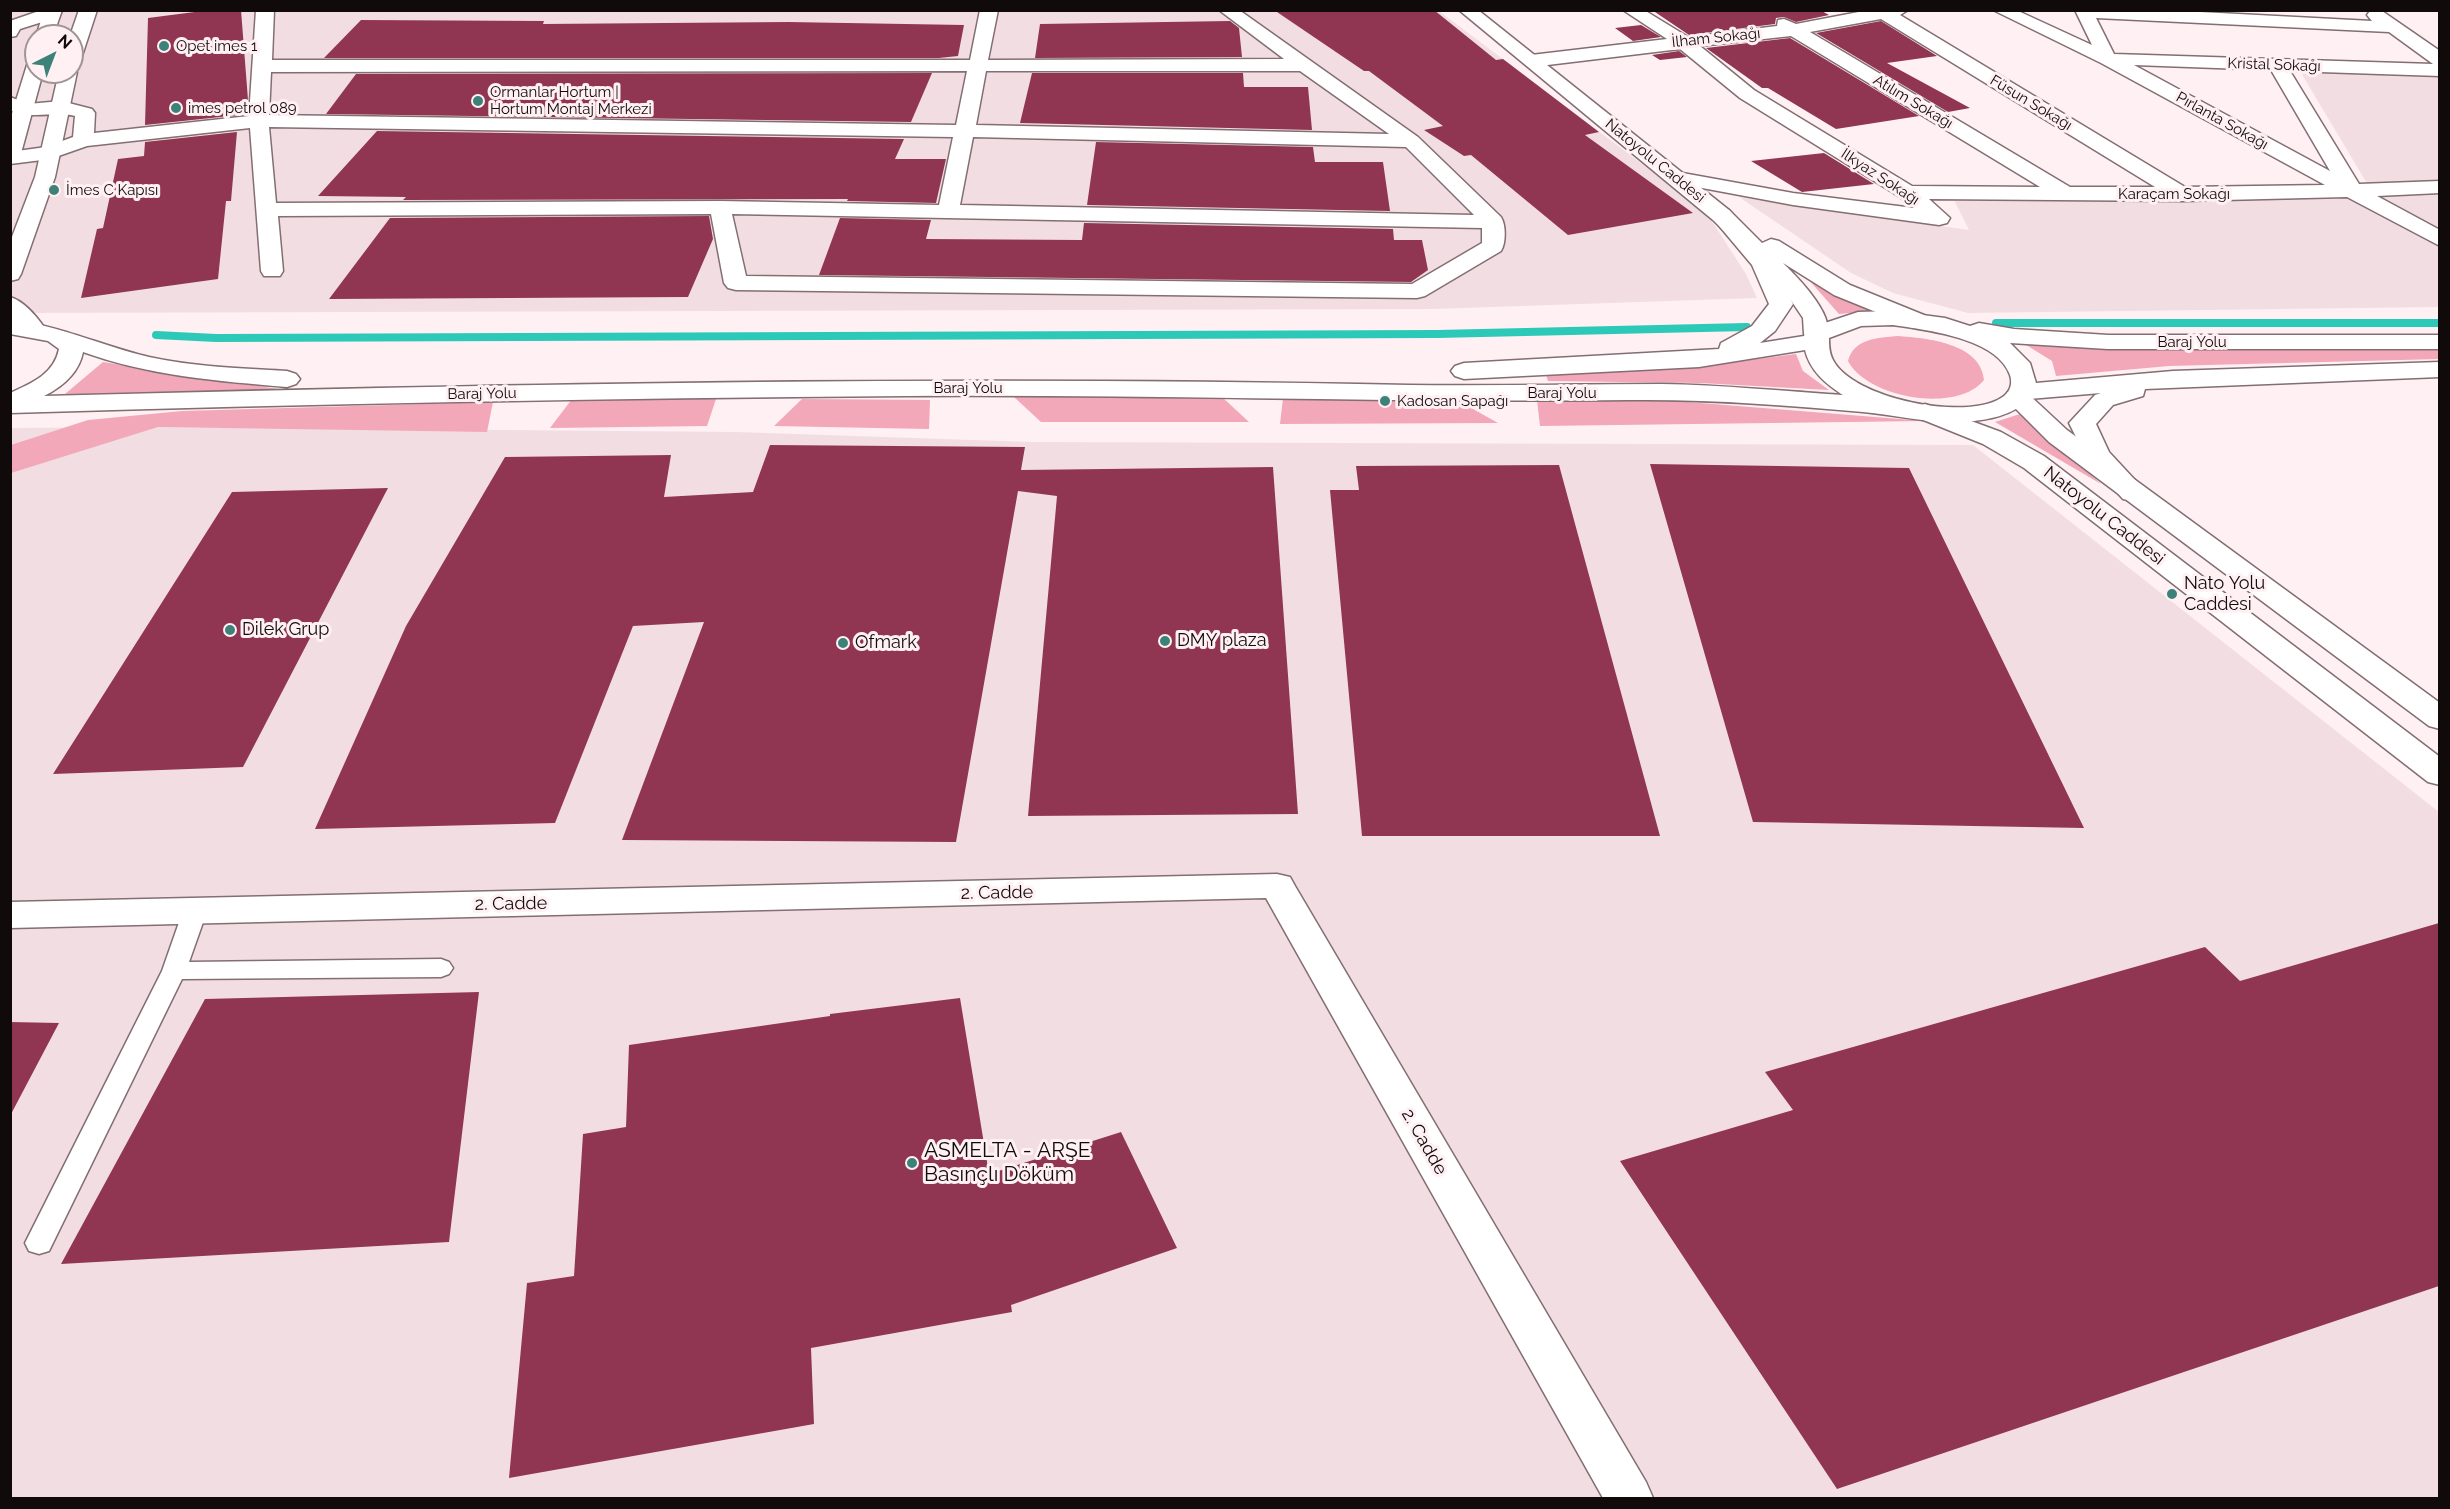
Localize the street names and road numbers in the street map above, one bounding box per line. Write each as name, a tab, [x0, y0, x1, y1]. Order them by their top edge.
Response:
street label: İlham Sokağı	[1671, 24, 1761, 52]
street label: Kristal Sokağı	[2227, 54, 2321, 76]
street label: Atılım Sokağı	[1870, 71, 1956, 133]
street label: Füsun Sokağı	[1987, 71, 2075, 135]
street label: Pırlanta Sokağı	[2173, 88, 2271, 154]
street label: Natoyolu Caddesi	[1601, 115, 1709, 207]
street label: İlkyaz Sokağı	[1837, 145, 1923, 209]
street label: Karaçam Sokağı	[2118, 185, 2230, 203]
street label: Baraj Yolu	[2157, 333, 2227, 351]
street label: Baraj Yolu	[933, 379, 1003, 397]
street label: Baraj Yolu	[447, 384, 517, 404]
street label: Baraj Yolu	[1527, 384, 1597, 402]
street label: Natoyolu Caddesi	[2039, 462, 2169, 570]
street label: 2. Cadde	[961, 882, 1033, 904]
street label: 2. Cadde	[475, 893, 547, 915]
street label: 2. Cadde	[1397, 1105, 1451, 1179]

